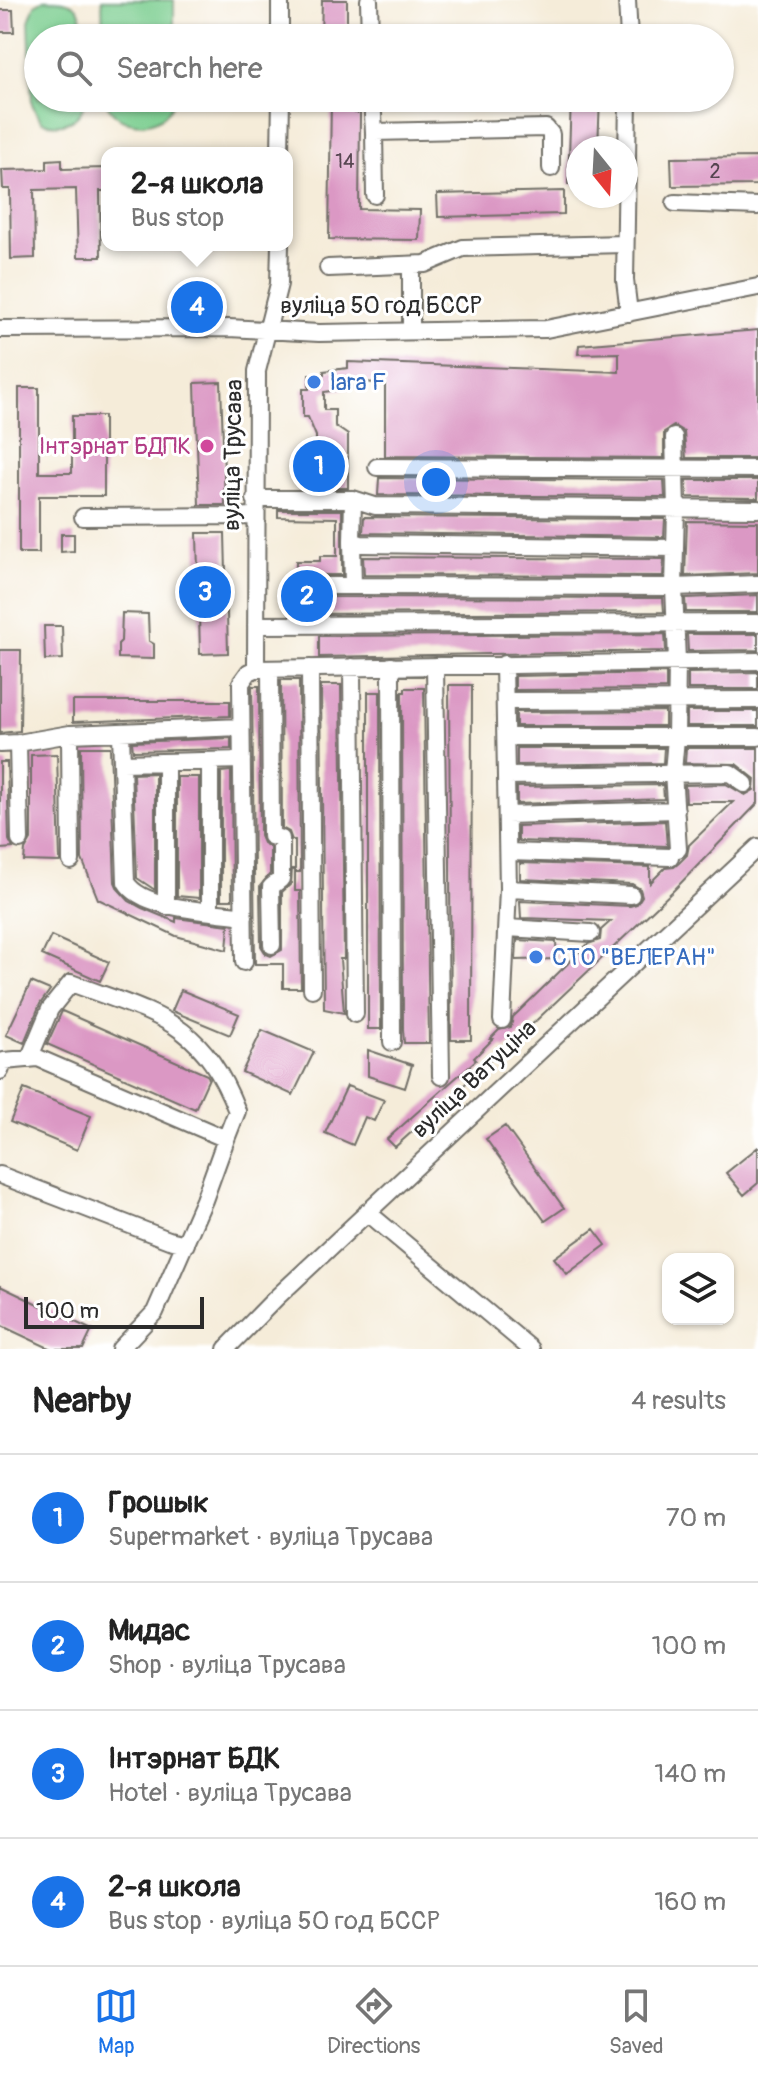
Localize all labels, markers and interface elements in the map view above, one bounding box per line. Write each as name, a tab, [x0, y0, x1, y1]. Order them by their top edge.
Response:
search box	[24, 24, 734, 112]
icon: search	[52, 46, 96, 90]
text: Search here	[116, 50, 263, 87]
north arrow	[566, 136, 638, 208]
popup	[101, 147, 293, 251]
house number: 14	[335, 149, 355, 174]
house number: 2	[709, 159, 721, 184]
text: 2-я школа	[131, 165, 263, 202]
text: Bus stop	[131, 202, 224, 234]
pin: 4	[171, 277, 223, 337]
street label: вуліца 50 год БССР	[280, 291, 482, 320]
place label: lara F	[330, 368, 386, 397]
marker: lara F	[305, 373, 323, 391]
street label: вуліца Трусава	[217, 379, 249, 531]
place label: Інтэрнат БДПК	[39, 432, 191, 461]
pin: 1	[293, 436, 345, 496]
marker: Інтэрнат БДПК	[198, 437, 216, 455]
your location	[416, 462, 456, 502]
pin: 3	[179, 562, 231, 622]
pin: 2	[281, 566, 333, 626]
place label: СТО "ВЕЛЕРАН"	[552, 943, 716, 972]
marker: СТО "ВЕЛЕРАН"	[527, 948, 545, 966]
street label: вуліца Ватуціна	[406, 1014, 542, 1144]
map controls	[662, 1253, 734, 1325]
button: layers	[662, 1253, 734, 1325]
scale bar	[24, 1293, 204, 1329]
text: 100 m	[36, 1297, 99, 1325]
text: Nearby	[32, 1380, 131, 1423]
text: 4 results	[631, 1385, 726, 1417]
text: Грошык	[108, 1484, 209, 1521]
text: 1	[53, 1502, 63, 1534]
text: 70 m	[666, 1502, 726, 1534]
text: Supermarket · вуліца Трусава	[108, 1521, 433, 1553]
text: Мидас	[108, 1612, 190, 1649]
text: 2	[51, 1630, 65, 1662]
text: 100 m	[652, 1630, 726, 1662]
text: Shop · вуліца Трусава	[108, 1649, 346, 1681]
text: Інтэрнат БДК	[108, 1740, 280, 1777]
text: 3	[51, 1758, 65, 1790]
text: 140 m	[654, 1758, 726, 1790]
text: Hotel · вуліца Трусава	[108, 1777, 352, 1809]
text: 2-я школа	[108, 1868, 241, 1905]
text: 4	[50, 1886, 66, 1918]
text: 160 m	[654, 1886, 726, 1918]
text: Bus stop · вуліца 50 год БССР	[108, 1905, 440, 1937]
tab: Map	[94, 1984, 138, 2060]
tab: Directions	[327, 1984, 420, 2060]
tab: Saved	[609, 1984, 664, 2060]

